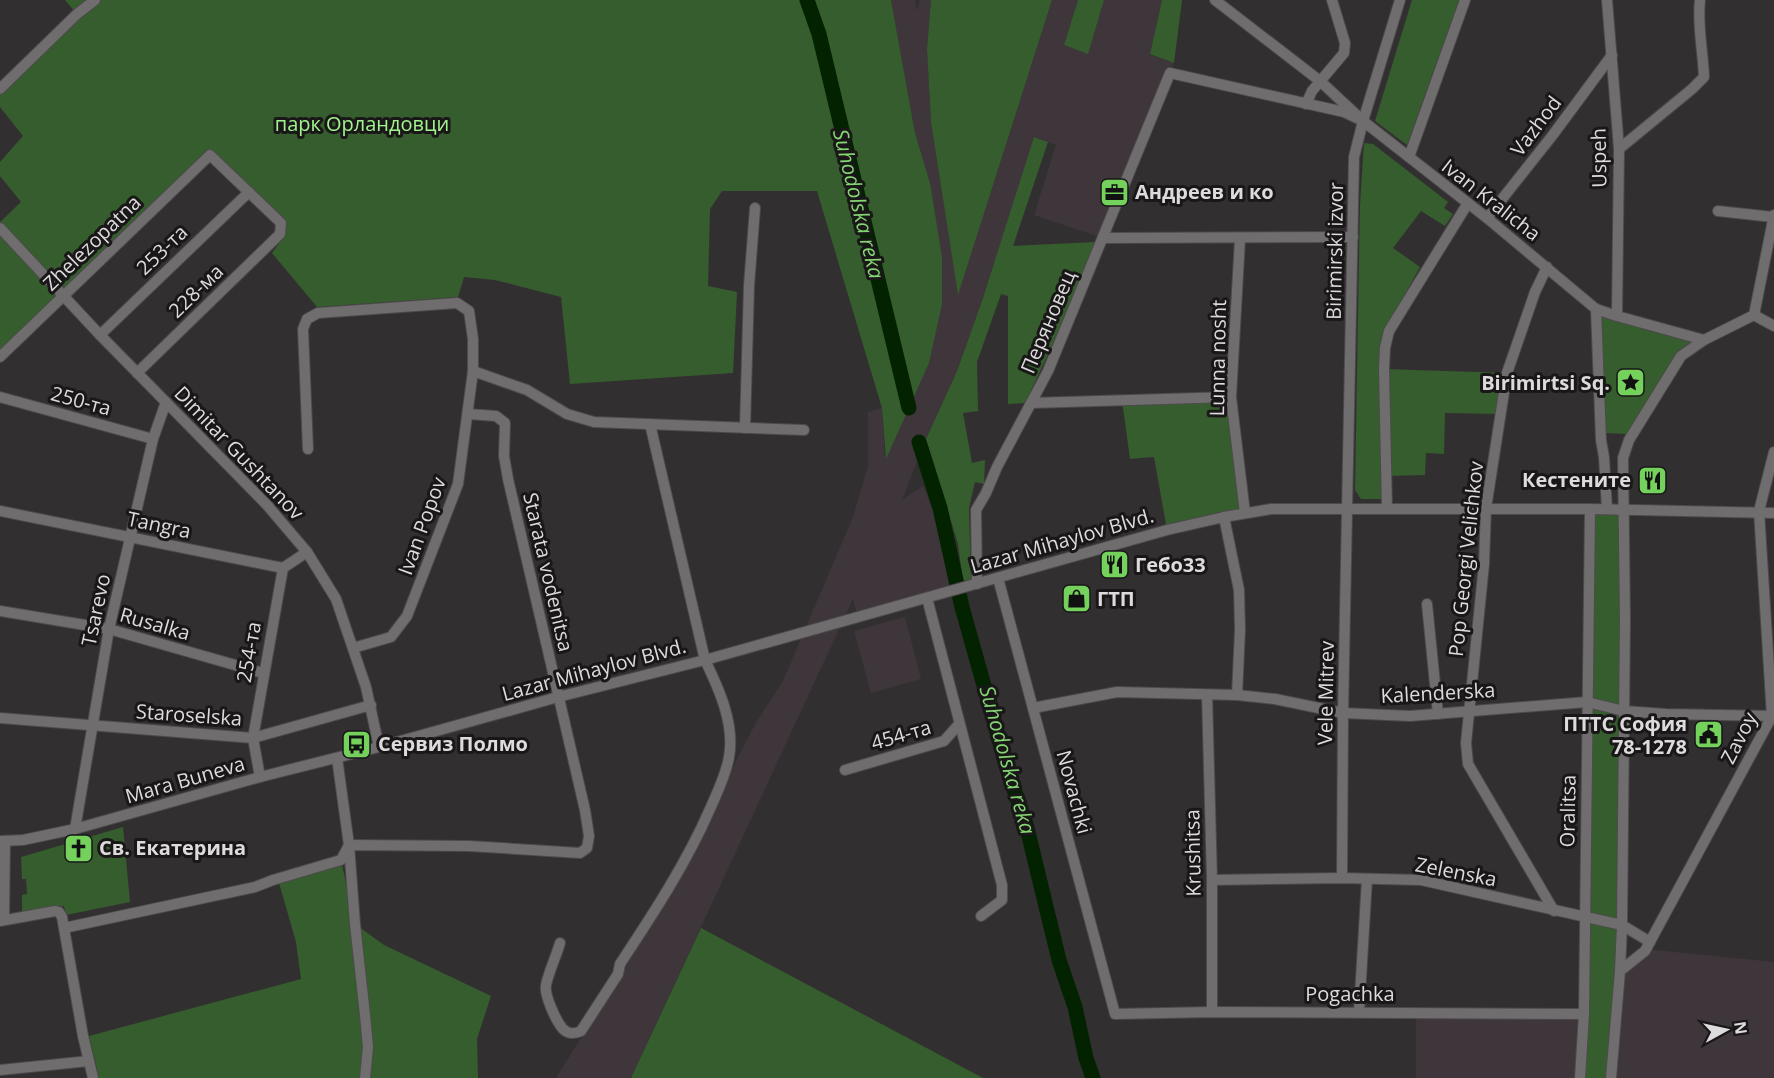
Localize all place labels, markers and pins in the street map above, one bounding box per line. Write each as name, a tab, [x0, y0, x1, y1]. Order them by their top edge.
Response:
office icon: Андреев и ко	[1098, 176, 1130, 208]
place label: Андреев и ко	[1135, 178, 1274, 205]
place icon: Birimirtsi Sq.	[1615, 367, 1647, 399]
place label: Birimirtsi Sq.	[1481, 369, 1610, 396]
restaurant icon: Кестените	[1636, 464, 1668, 496]
place label: Кестените	[1522, 466, 1631, 493]
restaurant icon: Гебо33	[1098, 549, 1130, 581]
place label: Гебо33	[1135, 551, 1206, 578]
shop icon: ГТП	[1060, 583, 1092, 615]
place label: ГТП	[1097, 585, 1135, 612]
place label: ПТТС София 78-1278	[1563, 710, 1687, 760]
public building icon: ПТТС София 78-1278	[1692, 719, 1724, 751]
bus stop icon: Сервиз Полмо	[341, 728, 373, 760]
place label: Сервиз Полмо	[378, 730, 528, 757]
church icon: Св. Екатерина	[62, 832, 94, 864]
place label: Св. Екатерина	[99, 834, 246, 861]

